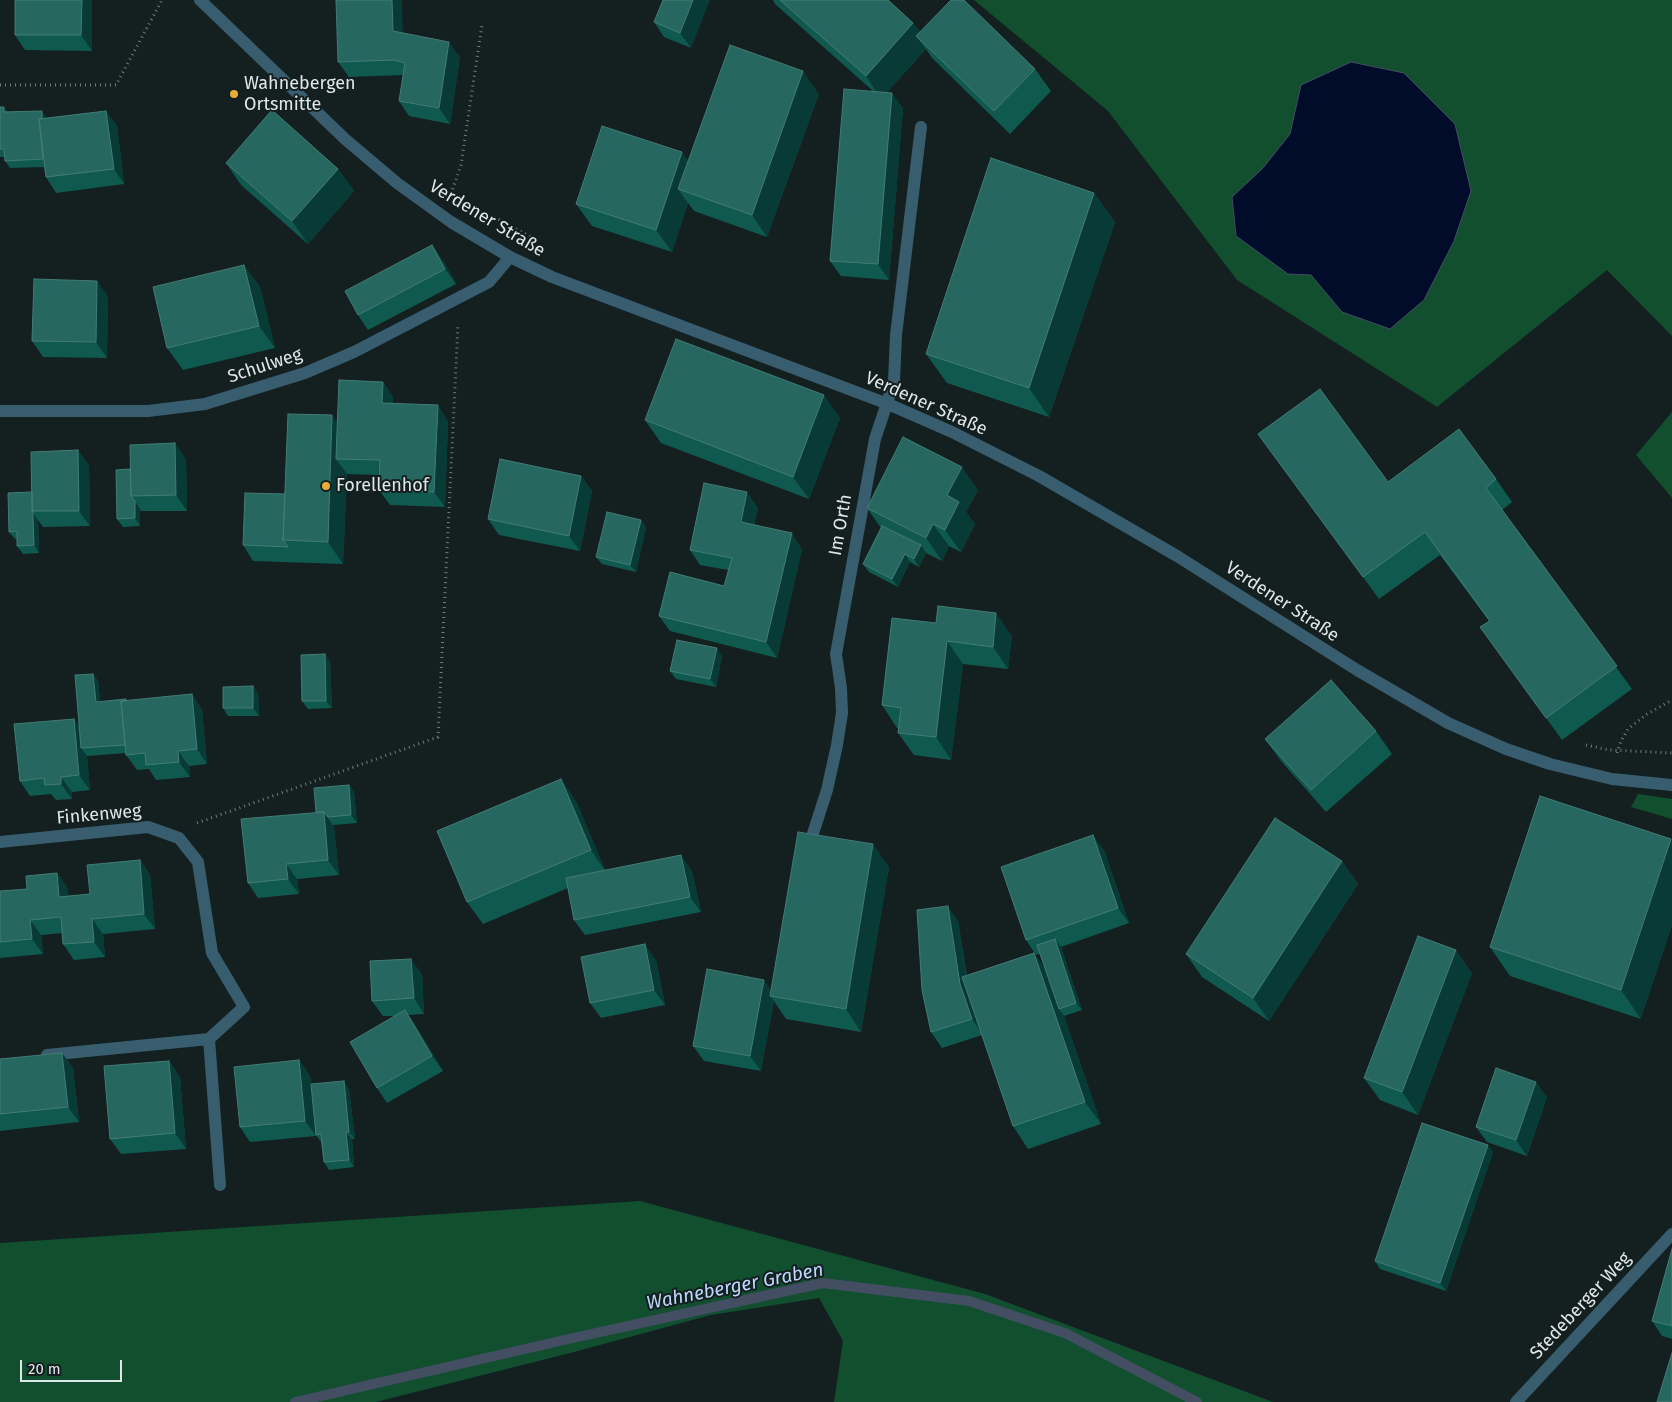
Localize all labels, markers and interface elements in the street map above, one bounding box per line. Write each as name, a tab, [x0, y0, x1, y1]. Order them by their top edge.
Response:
place label: Wahnebergen Ortsmitte	[244, 73, 356, 116]
marker: Wahnebergen Ortsmitte	[228, 88, 240, 100]
street label: Verdener Straße	[425, 176, 549, 262]
street label: Schulweg	[225, 344, 305, 388]
street label: Verdener Straße	[862, 367, 990, 441]
place label: Forellenhof	[336, 475, 429, 497]
marker: Forellenhof	[320, 480, 332, 492]
street label: Im Orth	[825, 493, 857, 557]
street label: Verdener Straße	[1221, 557, 1343, 647]
street label: Finkenweg	[56, 801, 142, 829]
street label: Stedeberger Weg	[1526, 1248, 1636, 1364]
water label: Wahneberger Graben	[645, 1259, 825, 1315]
scale bar	[22, 1350, 125, 1382]
text: 20 m	[28, 1360, 61, 1378]

